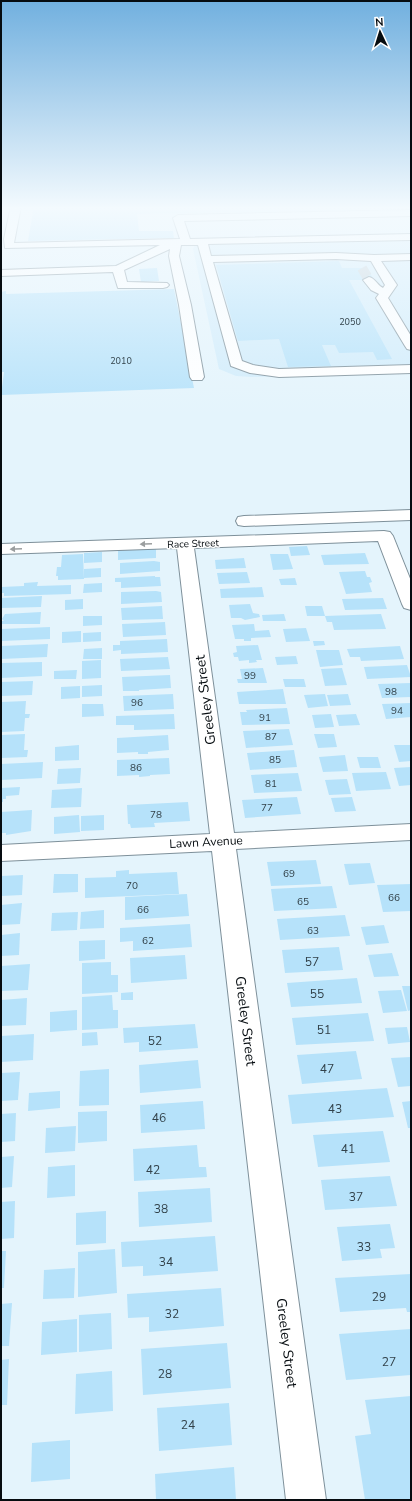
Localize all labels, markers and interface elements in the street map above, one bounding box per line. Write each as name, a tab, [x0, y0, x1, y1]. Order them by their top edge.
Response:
north arrow	[360, 12, 400, 52]
text: N	[375, 15, 384, 30]
house number: 2050	[339, 316, 361, 328]
house number: 2010	[110, 355, 132, 367]
street label: Race Street	[167, 536, 220, 552]
one-way arrow	[140, 541, 152, 548]
one-way arrow	[10, 545, 22, 552]
street label: Greeley Street	[191, 654, 220, 746]
house number: 99	[244, 669, 256, 683]
house number: 98	[385, 685, 397, 699]
house number: 96	[131, 696, 143, 710]
house number: 94	[391, 704, 403, 718]
house number: 91	[259, 711, 271, 725]
house number: 87	[265, 730, 277, 744]
house number: 85	[269, 753, 281, 767]
house number: 86	[130, 761, 142, 775]
house number: 81	[265, 777, 277, 791]
house number: 77	[261, 801, 273, 815]
house number: 78	[150, 808, 162, 822]
street label: Lawn Avenue	[169, 832, 243, 852]
house number: 69	[283, 867, 295, 881]
house number: 70	[126, 879, 138, 893]
house number: 66	[388, 891, 400, 905]
house number: 65	[297, 895, 309, 909]
house number: 66	[137, 903, 149, 917]
house number: 63	[307, 924, 319, 938]
house number: 62	[142, 934, 154, 948]
house number: 57	[305, 954, 319, 970]
street label: Greeley Street	[231, 975, 260, 1067]
house number: 55	[310, 986, 324, 1002]
house number: 51	[317, 1022, 331, 1038]
house number: 52	[148, 1033, 162, 1049]
house number: 47	[320, 1061, 334, 1077]
house number: 43	[328, 1101, 342, 1117]
house number: 46	[152, 1110, 166, 1126]
house number: 41	[341, 1141, 355, 1157]
house number: 42	[146, 1162, 160, 1178]
house number: 37	[349, 1189, 363, 1205]
house number: 38	[154, 1201, 168, 1217]
house number: 33	[357, 1239, 371, 1255]
house number: 34	[159, 1254, 173, 1270]
house number: 29	[372, 1289, 386, 1305]
street label: Greeley Street	[272, 1297, 301, 1389]
house number: 32	[165, 1306, 179, 1322]
house number: 27	[382, 1354, 396, 1370]
house number: 28	[158, 1366, 172, 1382]
house number: 24	[181, 1417, 195, 1433]

